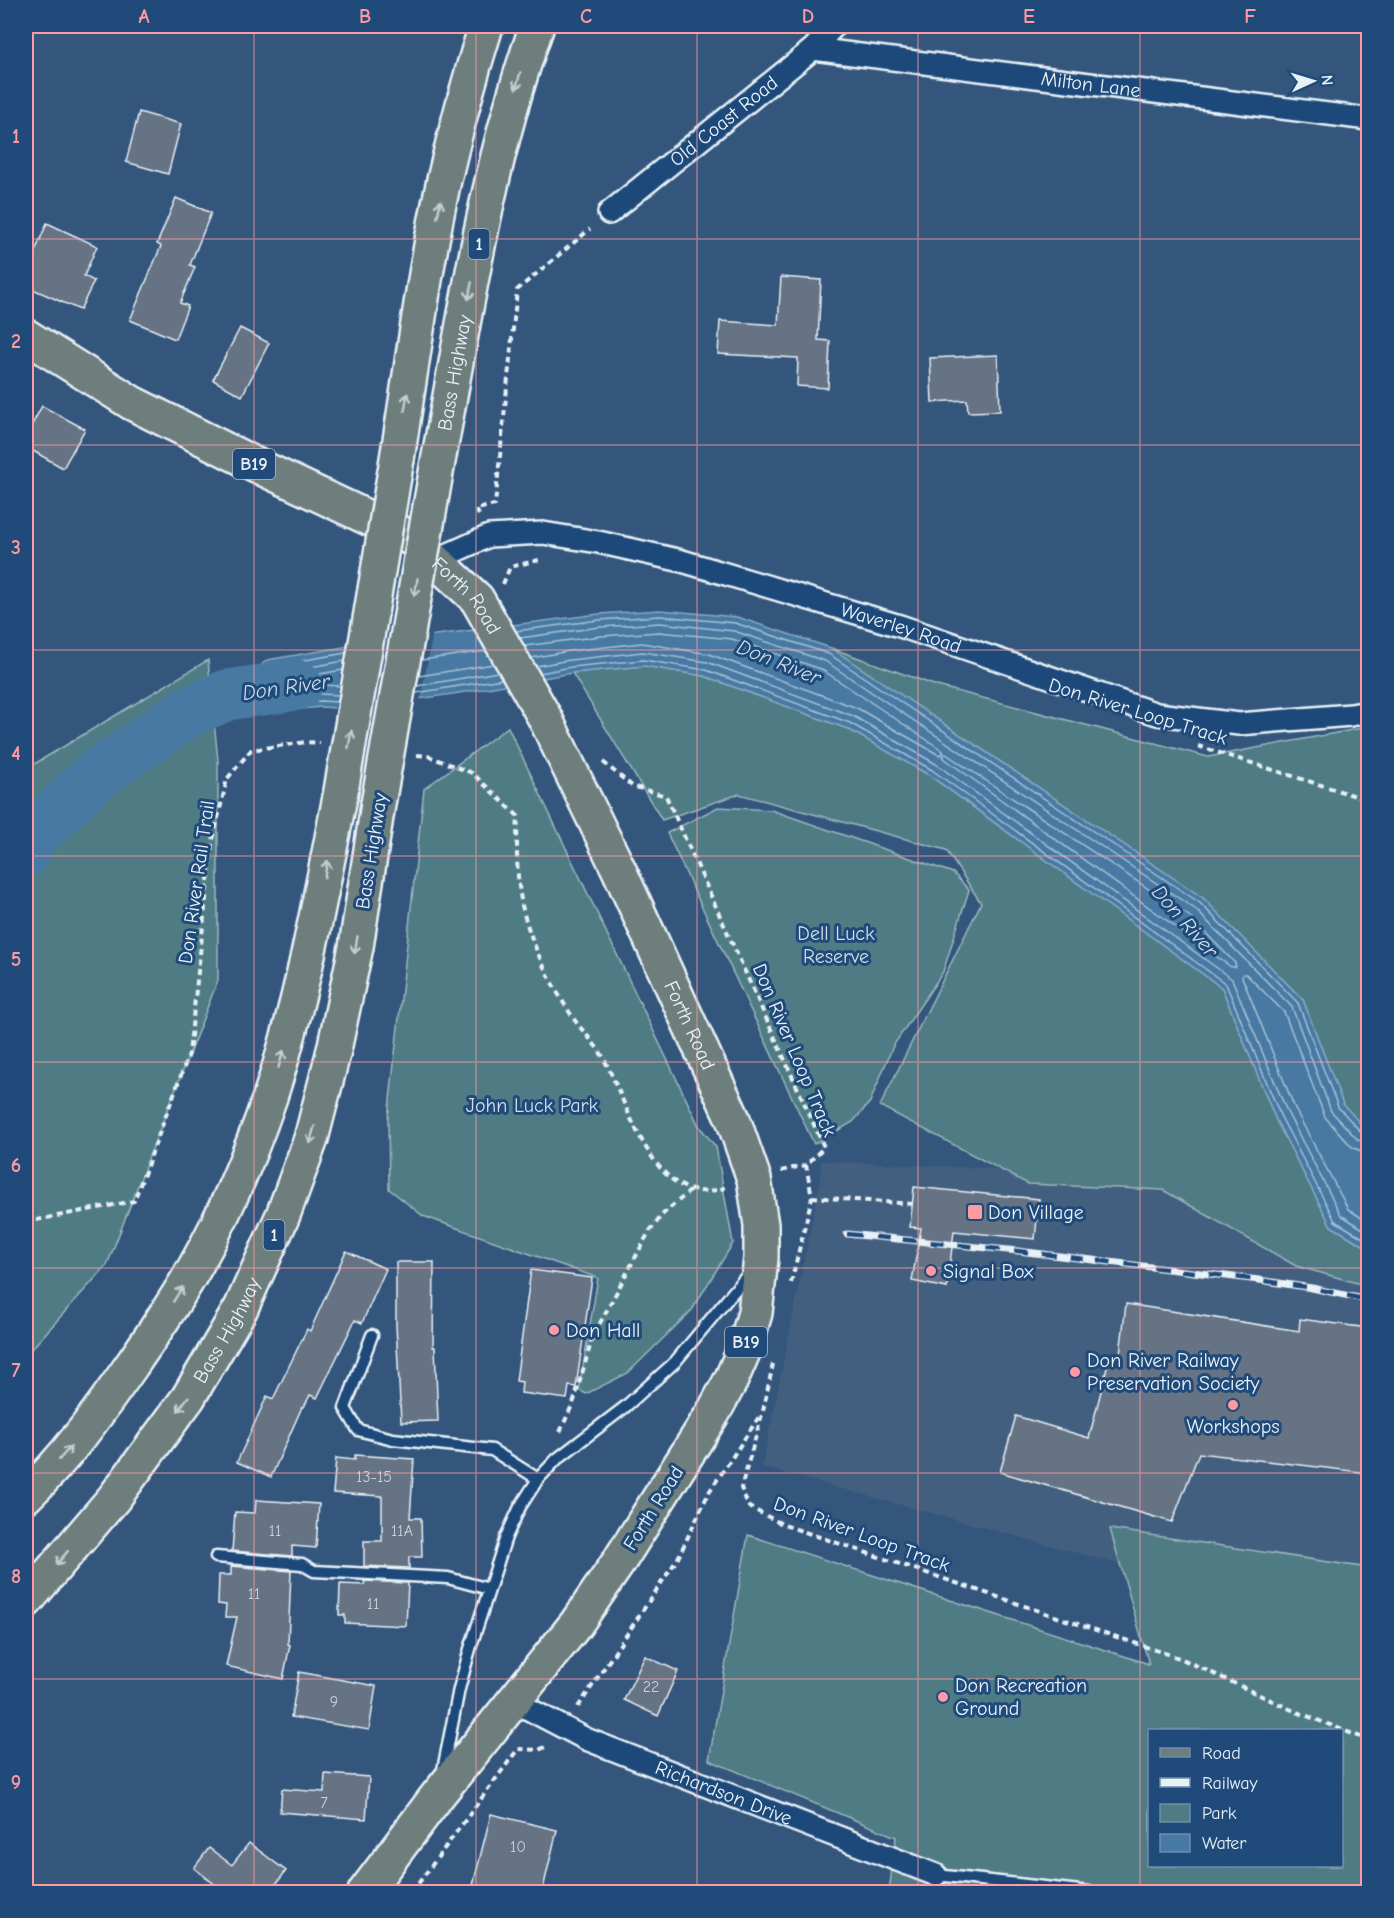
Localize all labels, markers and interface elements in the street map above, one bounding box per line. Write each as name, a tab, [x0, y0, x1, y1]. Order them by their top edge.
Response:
text: A	[138, 5, 150, 28]
text: B	[359, 5, 371, 28]
text: C	[580, 5, 592, 28]
text: D	[802, 5, 814, 28]
text: E	[1023, 5, 1035, 28]
text: F	[1244, 5, 1256, 28]
north arrow	[1283, 51, 1343, 111]
street label: Milton Lane	[1040, 67, 1142, 102]
one-way arrow	[511, 71, 523, 90]
street label: Old Coast Road	[665, 71, 782, 172]
text: N	[1318, 74, 1336, 86]
text: 1	[12, 125, 20, 148]
one-way arrow	[434, 200, 445, 220]
road number: 1	[468, 229, 490, 259]
one-way arrow	[464, 281, 475, 301]
street label: Bass Highway	[433, 313, 476, 433]
text: 2	[11, 330, 21, 353]
one-way arrow	[401, 392, 412, 412]
road number: B19	[233, 449, 275, 479]
text: 3	[11, 536, 21, 559]
street label: Forth Road	[427, 552, 506, 638]
one-way arrow	[410, 576, 421, 596]
street label: Waverley Road	[838, 598, 964, 658]
water label: Don River	[734, 634, 826, 690]
water label: Don River	[241, 669, 333, 705]
street label: Don River Loop Track	[1046, 673, 1230, 750]
one-way arrow	[344, 730, 355, 750]
text: 4	[11, 742, 21, 765]
street label: Bass Highway	[351, 791, 392, 911]
street label: Don River Rail Trail	[174, 799, 219, 965]
one-way arrow	[321, 860, 332, 879]
water label: Don River	[1147, 880, 1224, 963]
park label: Dell Luck Reserve	[797, 922, 875, 968]
one-way arrow	[350, 935, 361, 954]
text: 5	[11, 948, 21, 971]
street label: Don River Loop Track	[748, 960, 842, 1140]
street label: Forth Road	[659, 977, 720, 1073]
one-way arrow	[275, 1050, 287, 1069]
park label: John Luck Park	[466, 1094, 599, 1117]
one-way arrow	[306, 1125, 317, 1144]
text: 6	[11, 1154, 21, 1177]
place label: Don Village	[988, 1201, 1084, 1224]
marker: Don Village	[966, 1203, 984, 1221]
road number: 1	[264, 1220, 284, 1250]
place label: Signal Box	[943, 1260, 1034, 1283]
marker: Signal Box	[924, 1264, 938, 1278]
street label: Bass Highway	[188, 1274, 265, 1387]
one-way arrow	[172, 1287, 184, 1303]
place label: Don Hall	[566, 1319, 640, 1342]
marker: Don Hall	[547, 1323, 561, 1337]
road number: B19	[725, 1327, 767, 1357]
place label: Don River Railway Preservation Society	[1087, 1349, 1259, 1395]
text: 7	[12, 1359, 21, 1382]
marker: Don River Railway Preservation Society	[1068, 1365, 1082, 1379]
one-way arrow	[176, 1396, 189, 1412]
marker: Workshops	[1226, 1398, 1240, 1412]
place label: Workshops	[1186, 1415, 1280, 1438]
one-way arrow	[58, 1446, 72, 1461]
street label: Forth Road	[618, 1462, 688, 1555]
house number: 13-15	[356, 1468, 392, 1486]
street label: Don River Loop Track	[771, 1492, 953, 1577]
house number: 11	[269, 1522, 281, 1540]
house number: 11A	[391, 1522, 413, 1540]
one-way arrow	[56, 1550, 69, 1566]
text: 8	[11, 1565, 21, 1588]
house number: 11	[248, 1585, 260, 1603]
house number: 11	[367, 1595, 379, 1613]
place label: Don Recreation Ground	[955, 1674, 1087, 1720]
house number: 22	[643, 1678, 659, 1696]
marker: Don Recreation Ground	[936, 1690, 950, 1704]
house number: 9	[330, 1693, 338, 1711]
legend	[1148, 1729, 1343, 1867]
text: Road	[1202, 1743, 1241, 1764]
street label: Richardson Drive	[652, 1756, 795, 1830]
text: 9	[11, 1771, 21, 1794]
text: Railway	[1202, 1773, 1259, 1794]
house number: 7	[320, 1794, 328, 1812]
text: Park	[1202, 1803, 1237, 1824]
text: Water	[1202, 1833, 1247, 1854]
house number: 10	[510, 1838, 526, 1856]

